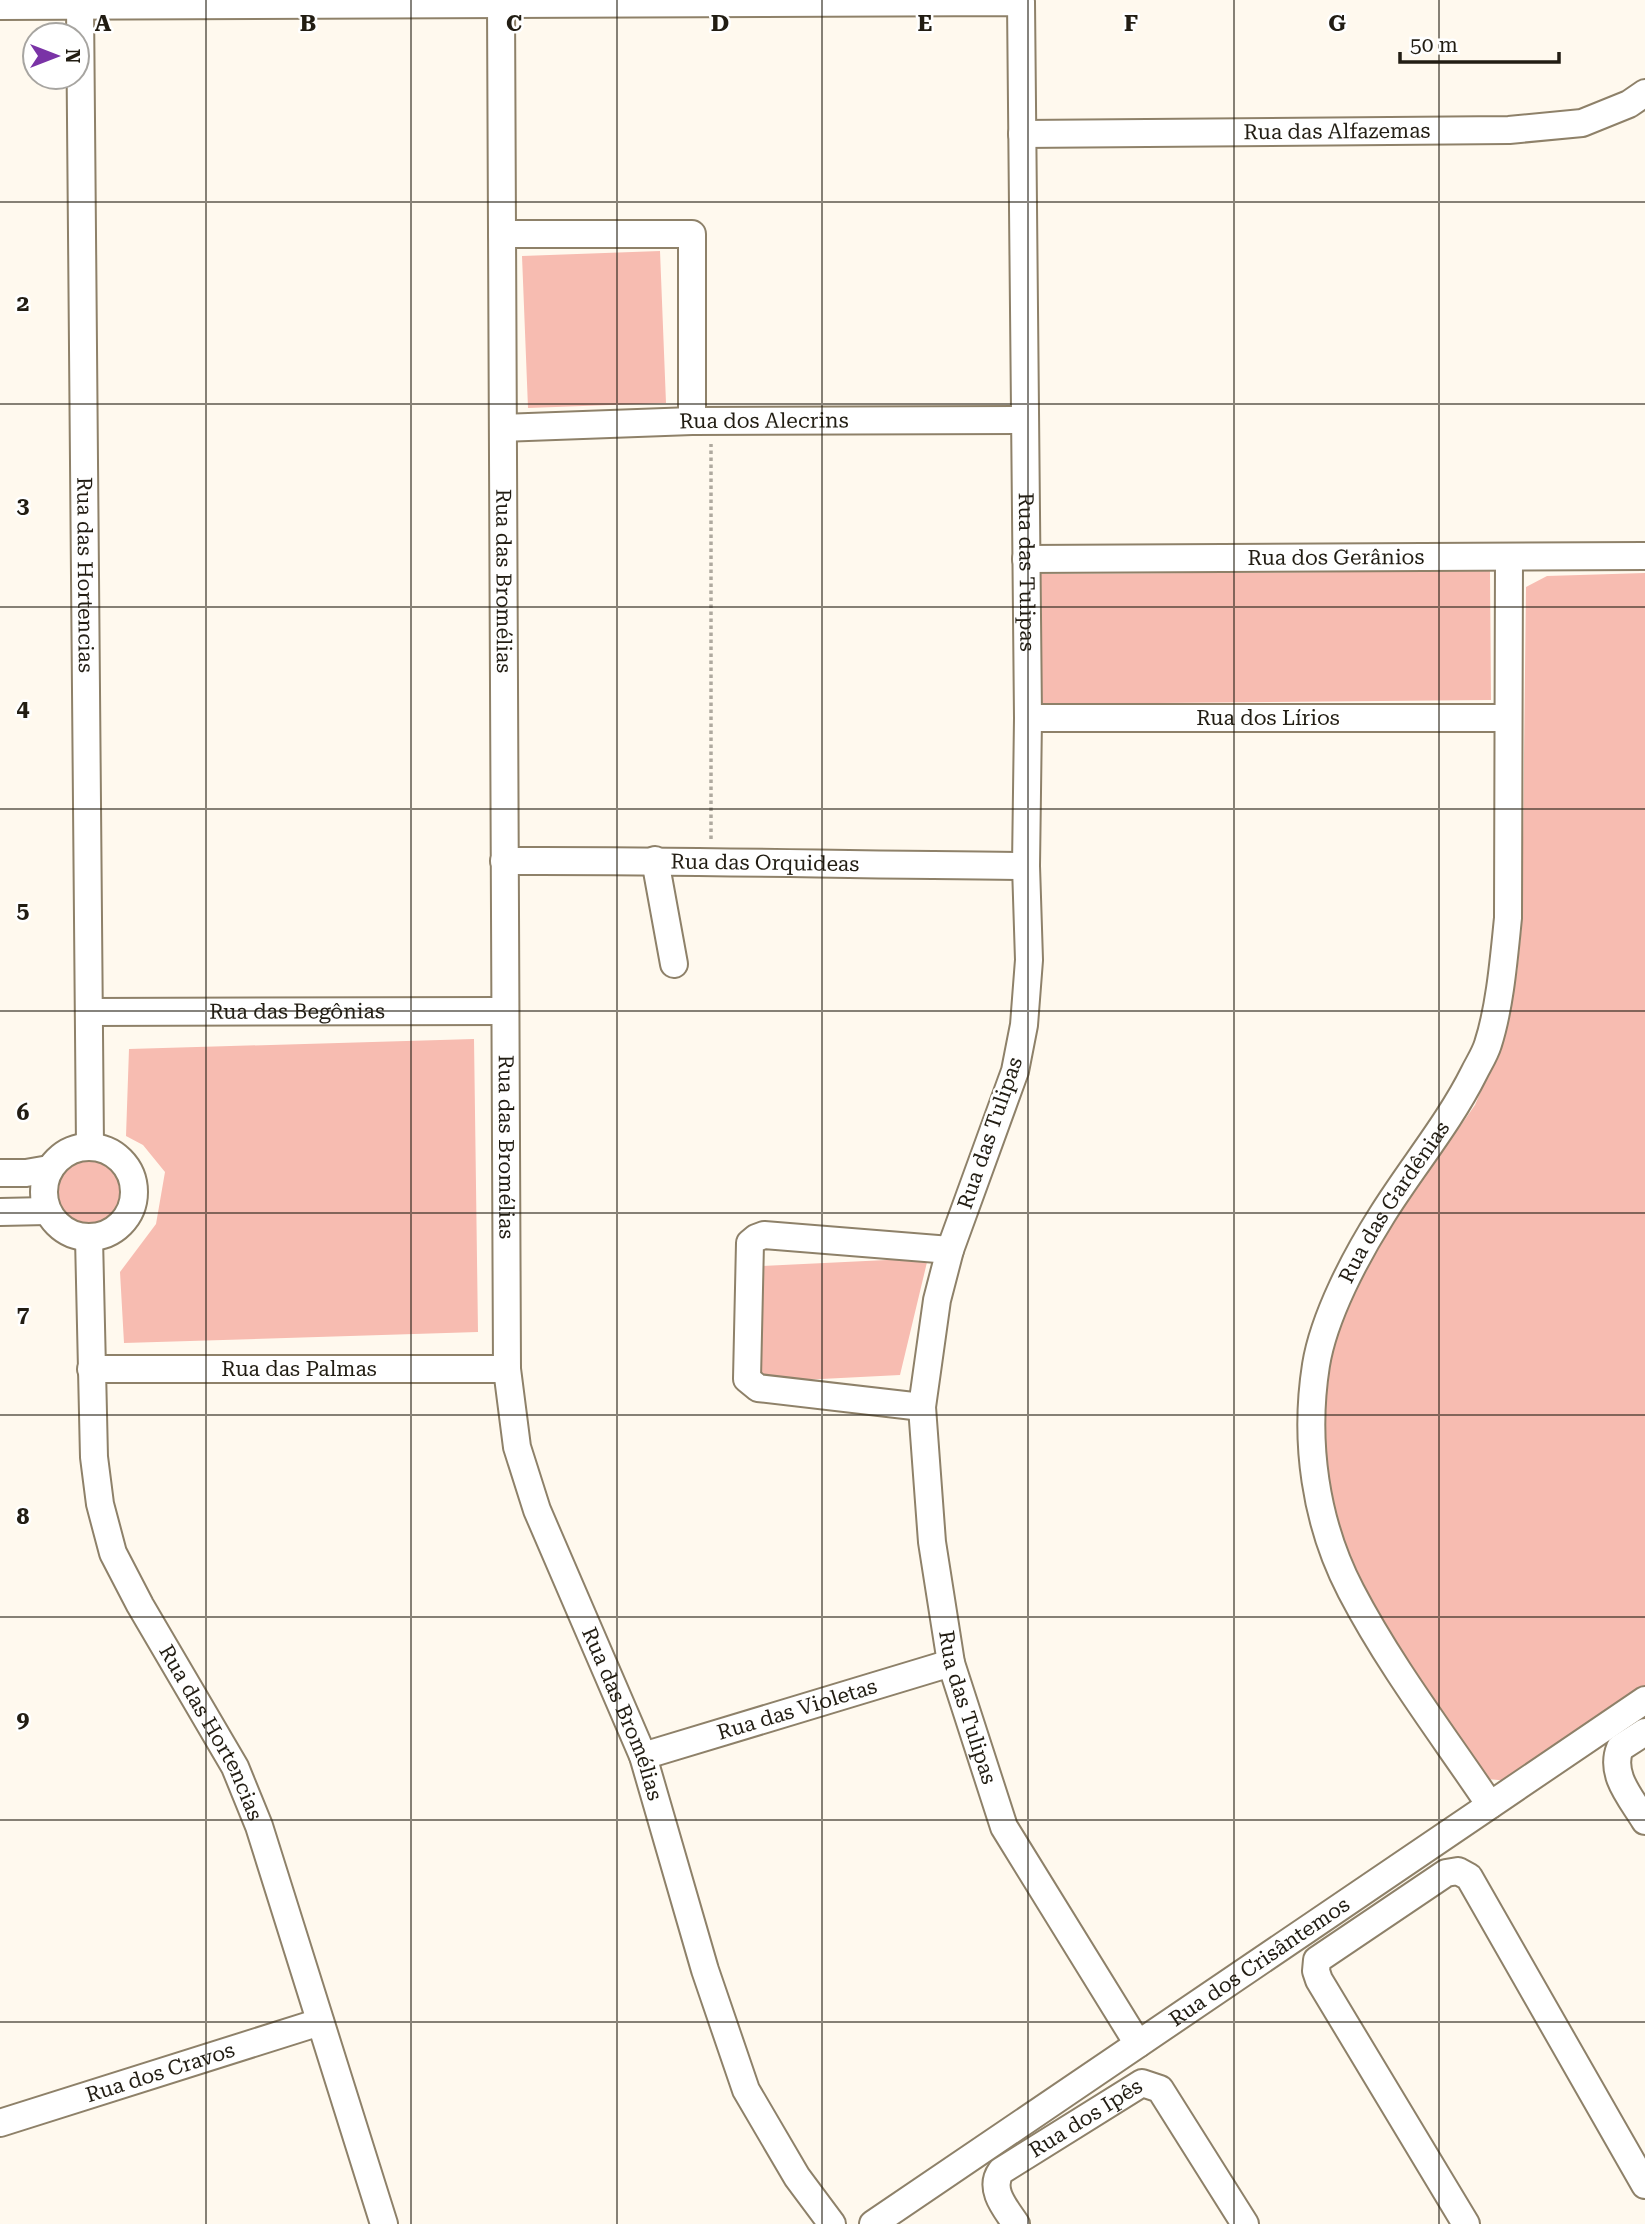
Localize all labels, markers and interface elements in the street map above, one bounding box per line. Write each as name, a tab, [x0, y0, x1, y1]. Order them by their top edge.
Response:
text: A	[95, 10, 112, 37]
text: B	[300, 10, 316, 37]
text: C	[506, 10, 522, 37]
text: D	[711, 10, 729, 37]
text: E	[918, 10, 932, 37]
text: F	[1124, 10, 1138, 37]
text: G	[1328, 10, 1346, 37]
north arrow	[21, 21, 91, 91]
scale bar	[1400, 21, 1559, 65]
text: 50 m	[1410, 33, 1458, 57]
text: N	[61, 49, 84, 64]
street label: Rua das Alfazemas	[1243, 119, 1431, 144]
text: 2	[17, 290, 29, 317]
street label: Rua dos Alecrins	[679, 409, 849, 433]
street label: Rua das Hortencias	[72, 477, 98, 673]
street label: Rua das Bromélias	[491, 489, 516, 673]
text: 3	[17, 492, 30, 519]
street label: Rua das Tulipas	[1014, 492, 1039, 652]
street label: Rua dos Gerânios	[1247, 545, 1425, 570]
text: 4	[17, 695, 30, 722]
street label: Rua dos Lírios	[1196, 706, 1340, 730]
street label: Rua das Orquideas	[670, 850, 860, 876]
text: 5	[17, 897, 30, 924]
street label: Rua das Begônias	[209, 999, 385, 1024]
street label: Rua das Tulipas	[953, 1054, 1027, 1212]
street label: Rua das Bromélias	[494, 1055, 518, 1239]
text: 6	[17, 1099, 30, 1126]
street label: Rua das Gardênias	[1334, 1117, 1454, 1287]
text: 7	[17, 1301, 30, 1328]
street label: Rua das Palmas	[221, 1357, 377, 1381]
text: 8	[17, 1503, 30, 1530]
street label: Rua das Bromélias	[577, 1624, 667, 1803]
street label: Rua das Tulipas	[934, 1629, 1001, 1787]
street label: Rua das Hortencias	[154, 1641, 267, 1824]
street label: Rua das Violetas	[714, 1674, 880, 1745]
text: 9	[17, 1706, 30, 1733]
street label: Rua dos Crisântemos	[1165, 1892, 1354, 2031]
street label: Rua dos Cravos	[83, 2038, 238, 2107]
street label: Rua dos Ipês	[1025, 2074, 1147, 2162]

